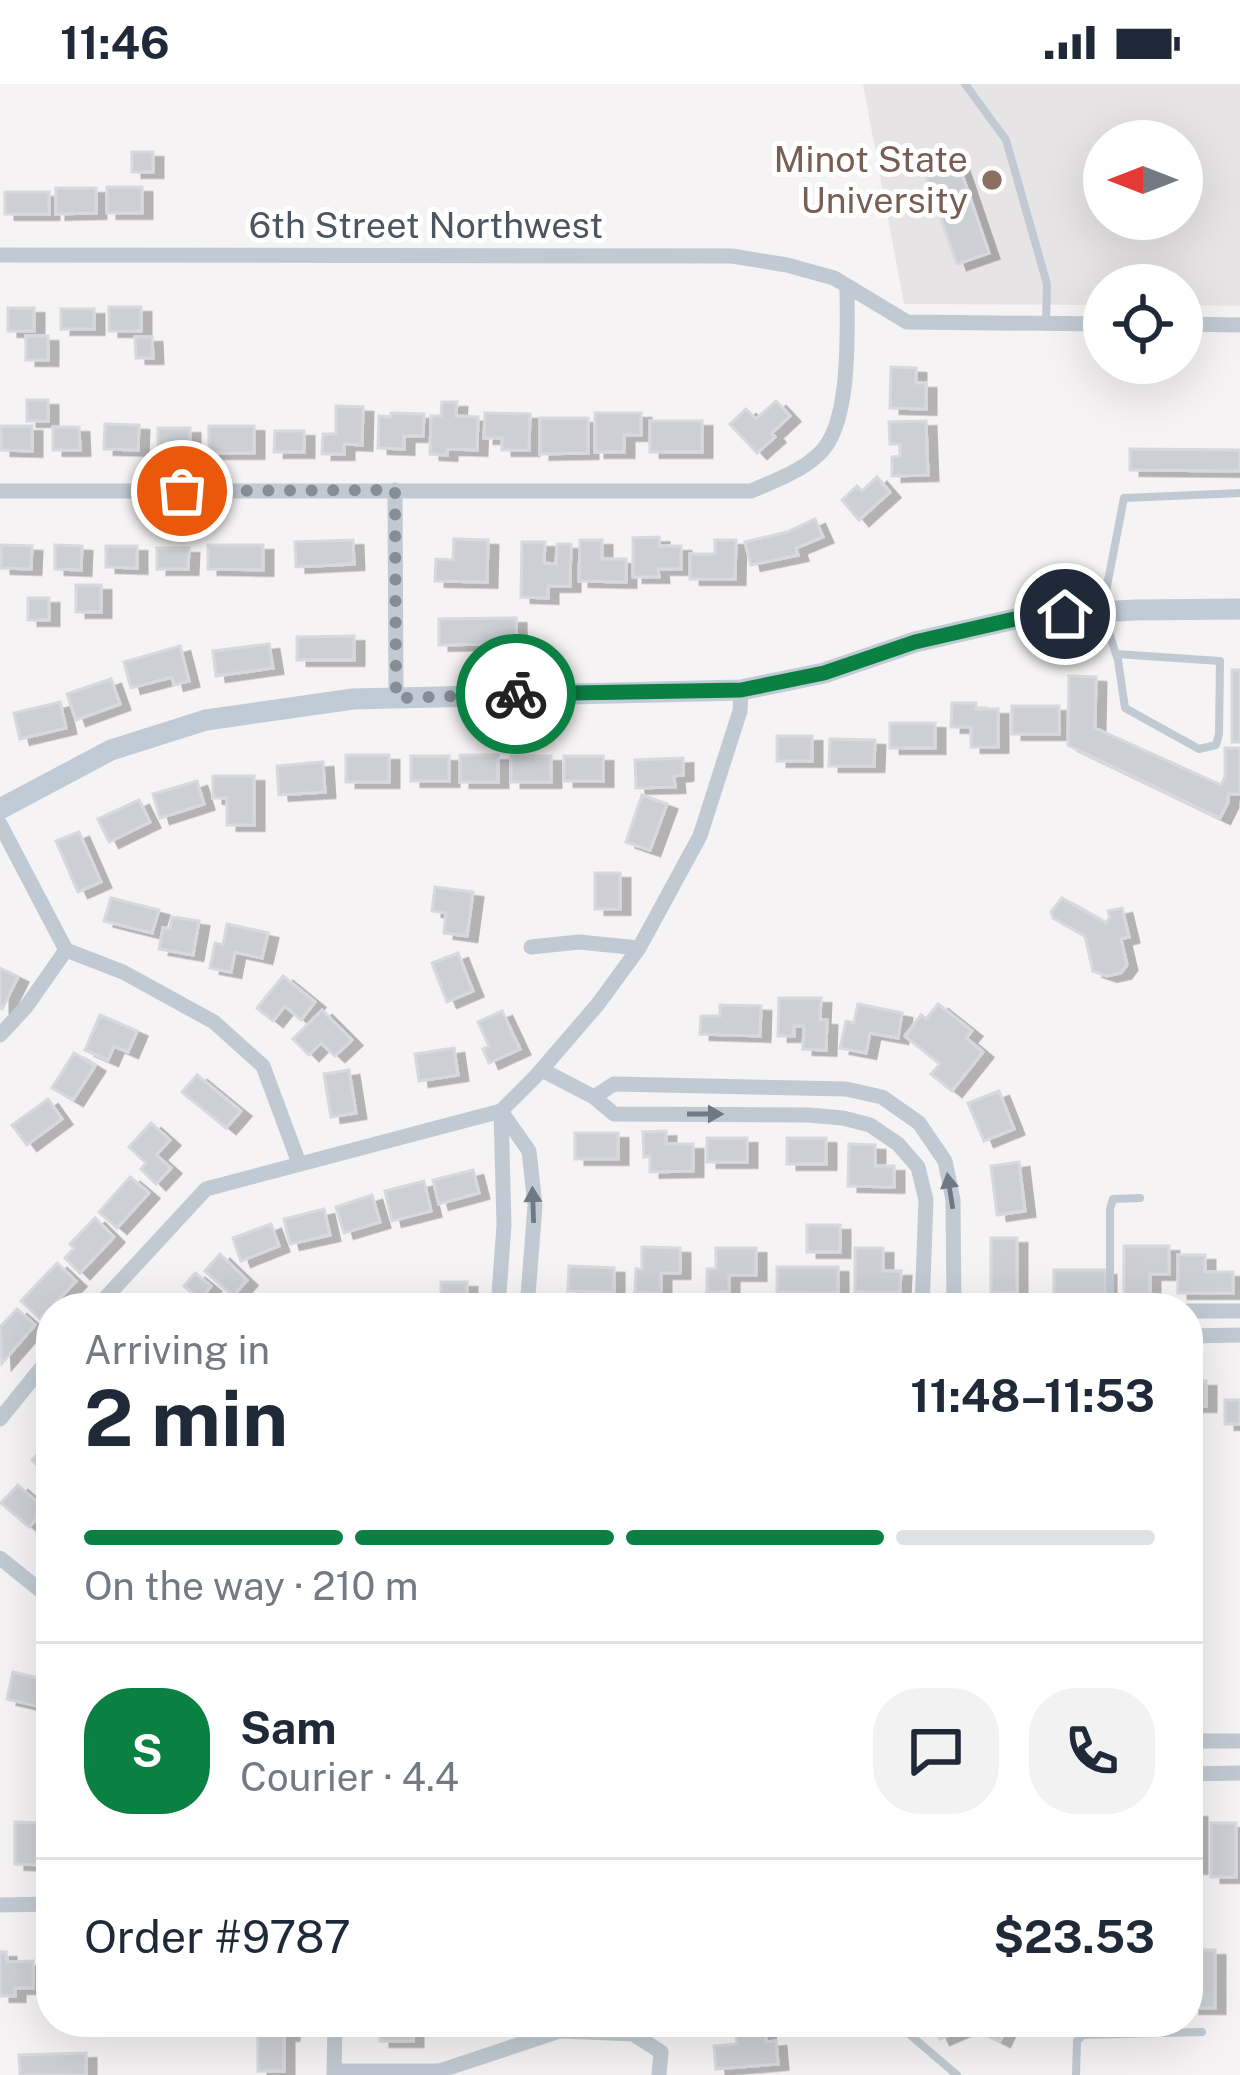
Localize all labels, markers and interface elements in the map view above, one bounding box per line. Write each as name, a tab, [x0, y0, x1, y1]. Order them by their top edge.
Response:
text: 11:46	[60, 16, 170, 69]
north arrow	[1083, 120, 1203, 240]
map controls	[1083, 120, 1203, 384]
place label: Minot State University	[774, 138, 968, 221]
marker: Minot State University	[979, 167, 1005, 193]
street label: 6th Street Northwest	[249, 204, 603, 246]
button: locate	[1083, 264, 1203, 384]
pin	[131, 440, 233, 542]
icon: bag	[149, 458, 215, 524]
pin	[1014, 563, 1116, 665]
icon: home	[1032, 581, 1098, 647]
courier	[456, 634, 576, 754]
icon: bike	[483, 661, 549, 727]
one-way arrow	[687, 1104, 725, 1124]
one-way arrow	[940, 1172, 959, 1210]
one-way arrow	[524, 1185, 543, 1223]
text: Arriving in	[84, 1327, 270, 1373]
text: 11:48–11:53	[910, 1369, 1155, 1422]
text: 2 min	[84, 1372, 288, 1464]
text: On the way · 210 m	[84, 1563, 419, 1609]
button: chat	[873, 1688, 999, 1814]
button: phone	[1029, 1688, 1155, 1814]
text: Sam	[240, 1701, 337, 1754]
text: S	[131, 1724, 163, 1777]
text: Courier · 4.4	[240, 1754, 459, 1800]
text: Order #9787	[84, 1910, 351, 1963]
text: $23.53	[993, 1910, 1155, 1963]

